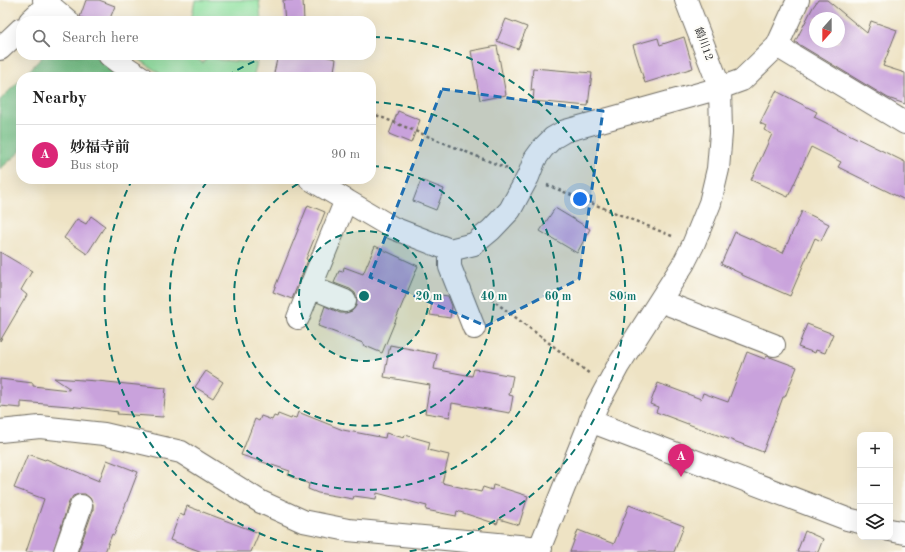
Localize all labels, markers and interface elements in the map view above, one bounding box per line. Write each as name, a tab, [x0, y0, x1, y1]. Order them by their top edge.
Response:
north arrow	[809, 12, 845, 48]
search box	[16, 16, 376, 60]
street label: 鶴川12	[692, 25, 716, 62]
icon: search	[30, 27, 52, 49]
text: Search here	[62, 31, 139, 46]
text: Nearby	[32, 90, 87, 107]
text: 妙福寺前	[70, 141, 130, 156]
text: A	[40, 148, 50, 161]
text: 90 m	[331, 148, 360, 161]
text: Bus stop	[70, 159, 119, 172]
your location	[570, 189, 590, 209]
centre of rings	[357, 289, 371, 303]
text: 20 m	[416, 291, 443, 303]
text: 40 m	[481, 291, 508, 303]
text: 60 m	[545, 291, 572, 303]
text: 80 m	[610, 291, 637, 303]
map controls	[857, 432, 893, 540]
button: +	[857, 432, 893, 468]
pin: A	[668, 444, 694, 477]
button: −	[857, 468, 893, 504]
button: layers	[857, 504, 893, 540]

